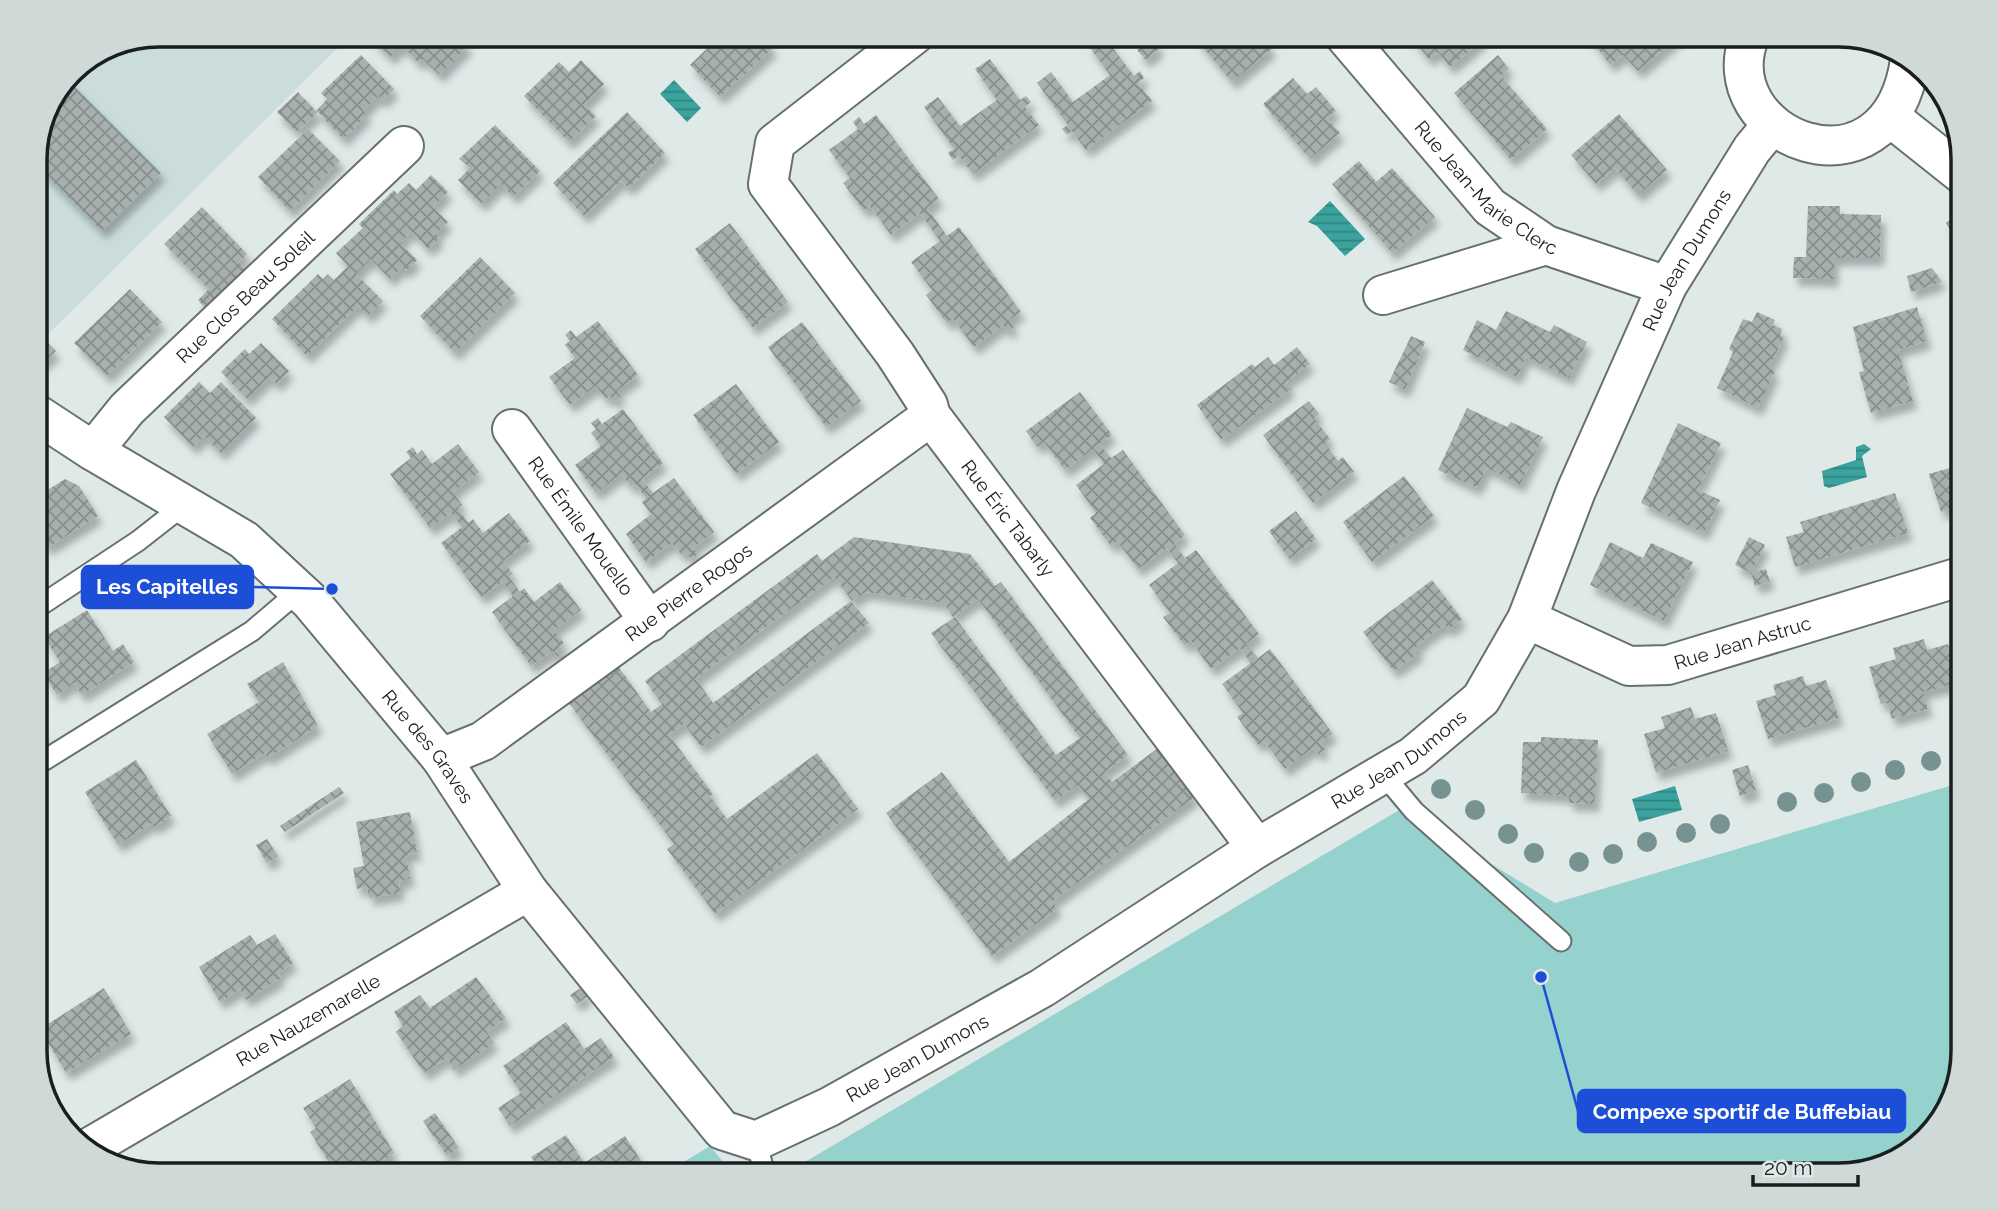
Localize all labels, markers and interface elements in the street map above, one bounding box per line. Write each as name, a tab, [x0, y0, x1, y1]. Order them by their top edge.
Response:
street label: Rue Jean-Marie Clerc	[1410, 116, 1560, 259]
street label: Rue Jean Dumons	[1638, 185, 1735, 334]
street label: Rue Clos Beau Soleil	[172, 226, 319, 367]
street label: Rue Émile Mouello	[524, 452, 638, 600]
street label: Rue Éric Tabarly	[957, 455, 1059, 581]
street label: Rue Pierre Rogos	[621, 539, 756, 645]
callout: Les Capitelles	[82, 566, 253, 608]
text: Les Capitelles	[96, 574, 238, 599]
street label: Rue Jean Astruc	[1671, 612, 1813, 674]
street label: Rue des Graves	[378, 685, 478, 807]
street label: Rue Jean Dumons	[1327, 705, 1471, 813]
street label: Rue Nauzemarelle	[232, 969, 384, 1070]
street label: Rue Jean Dumons	[842, 1009, 992, 1106]
callout: Compexe sportif de Buffebiau	[1578, 1090, 1905, 1132]
text: Compexe sportif de Buffebiau	[1593, 1099, 1891, 1124]
scale bar	[1753, 1144, 1858, 1188]
text: 20 m	[1764, 1155, 1812, 1180]

